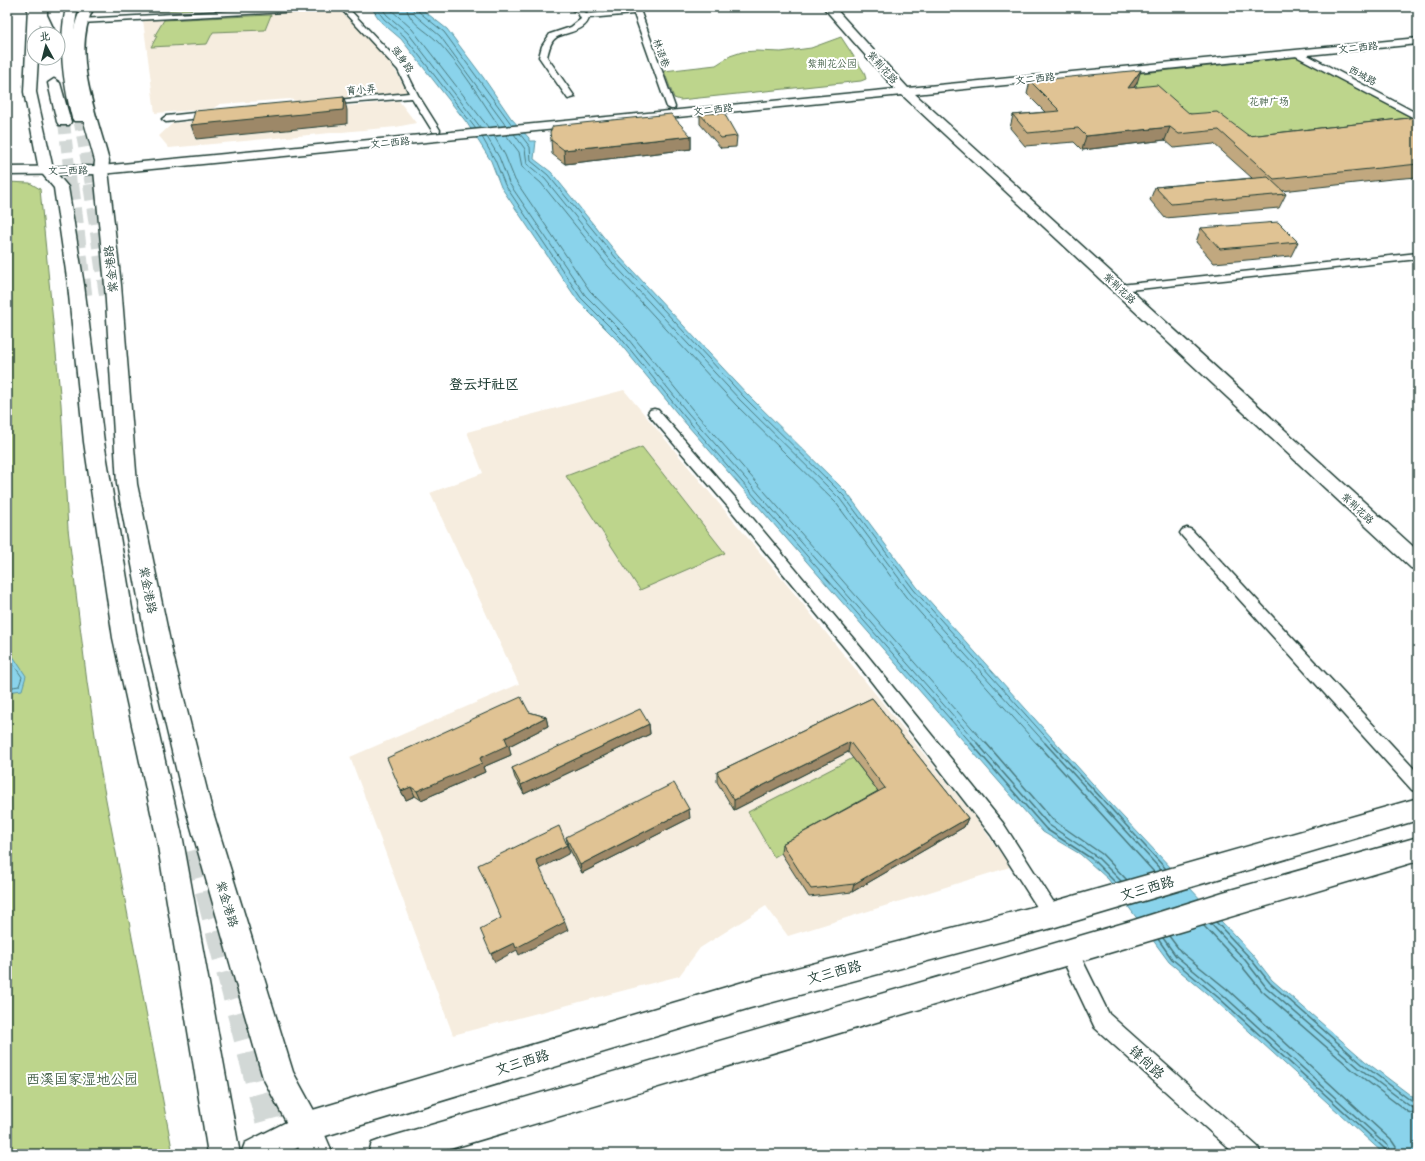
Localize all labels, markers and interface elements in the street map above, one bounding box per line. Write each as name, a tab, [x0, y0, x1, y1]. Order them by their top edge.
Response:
north arrow	[26, 26, 66, 66]
text: 北	[38, 28, 51, 44]
street label: 林语巷	[650, 37, 673, 70]
street label: 文二西路	[1337, 39, 1379, 56]
street label: 强身路	[389, 43, 417, 75]
street label: 紫荆花路	[864, 48, 901, 87]
park label: 紫荆花公园	[807, 57, 857, 70]
street label: 西城路	[1346, 63, 1379, 88]
street label: 文二西路	[1014, 70, 1056, 87]
street label: 育小弄	[346, 82, 377, 97]
park label: 花神广场	[1249, 95, 1289, 108]
street label: 文二西路	[692, 101, 734, 118]
street label: 文二西路	[370, 134, 411, 151]
street label: 文二西路	[48, 164, 88, 177]
street label: 紫金港路	[101, 244, 120, 294]
street label: 紫荆花路	[1101, 270, 1139, 307]
district label: 登云圩社区	[449, 375, 519, 393]
street label: 紫荆花路	[1339, 490, 1377, 527]
street label: 紫金港路	[137, 565, 160, 615]
street label: 文三西路	[1118, 872, 1176, 904]
street label: 紫金港路	[213, 879, 242, 929]
street label: 文三西路	[805, 956, 863, 988]
street label: 锋尚路	[1125, 1041, 1169, 1083]
street label: 文三西路	[493, 1045, 551, 1079]
park label: 西溪国家湿地公园	[26, 1070, 138, 1088]

